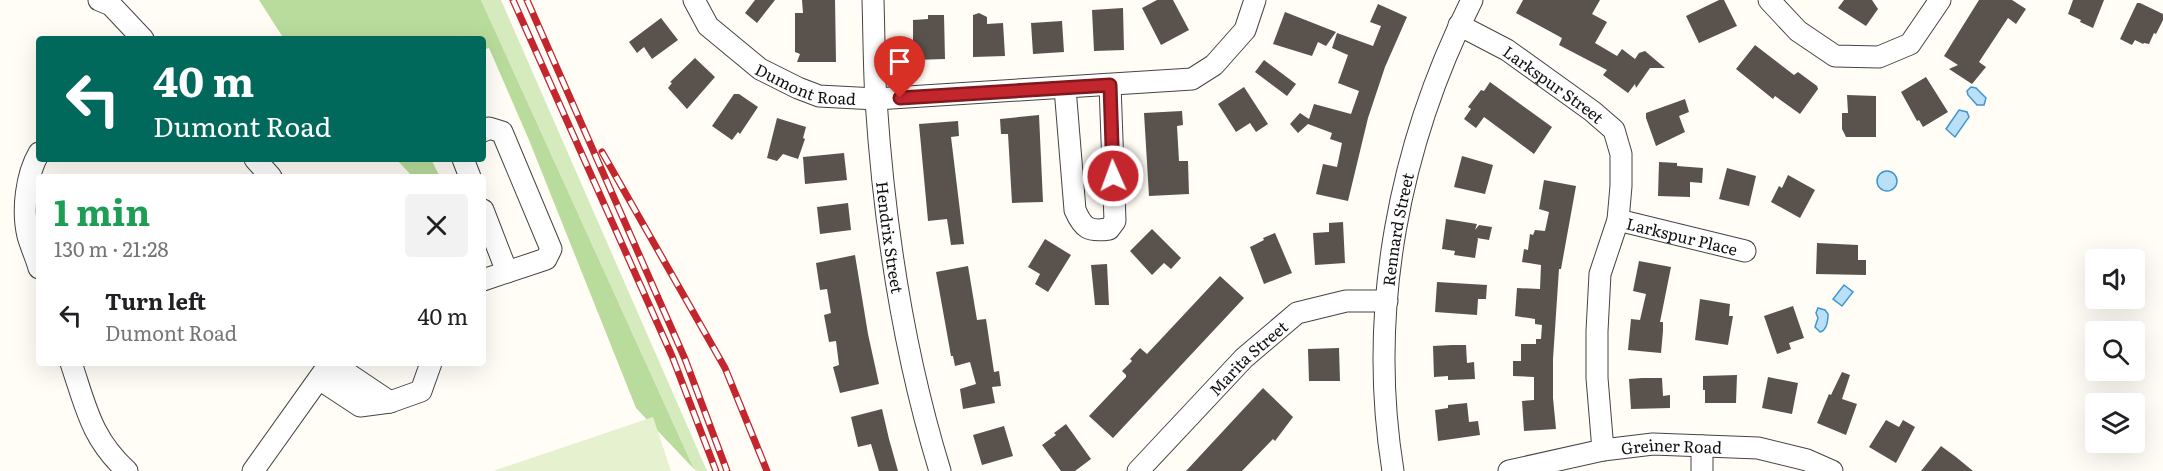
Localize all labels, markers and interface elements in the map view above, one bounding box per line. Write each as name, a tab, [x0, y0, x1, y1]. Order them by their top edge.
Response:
pin	[874, 36, 925, 98]
street label: Larkspur Street	[1498, 39, 1610, 129]
icon: arrive	[883, 45, 916, 78]
text: 40 m	[153, 48, 254, 110]
street label: Dumont Road	[751, 57, 857, 110]
icon: left	[54, 60, 132, 138]
text: Dumont Road	[153, 105, 331, 145]
position arrow	[1081, 144, 1145, 208]
street label: Rennard Street	[1376, 169, 1419, 287]
street label: Hendrix Street	[871, 180, 910, 295]
text: 1 min	[54, 184, 150, 237]
button: close	[405, 194, 468, 257]
street label: Larkspur Place	[1624, 211, 1740, 261]
text: 130 m · 21:28	[54, 233, 169, 263]
map controls	[2085, 249, 2145, 453]
button: sound	[2085, 249, 2145, 309]
text: Turn left	[105, 284, 206, 317]
icon: left	[54, 299, 87, 332]
text: 40 m	[417, 299, 468, 332]
street label: Marita Street	[1203, 314, 1293, 401]
text: Dumont Road	[105, 317, 237, 347]
button: search	[2085, 321, 2145, 381]
button: layers	[2085, 393, 2145, 453]
street label: Greiner Road	[1619, 432, 1723, 460]

